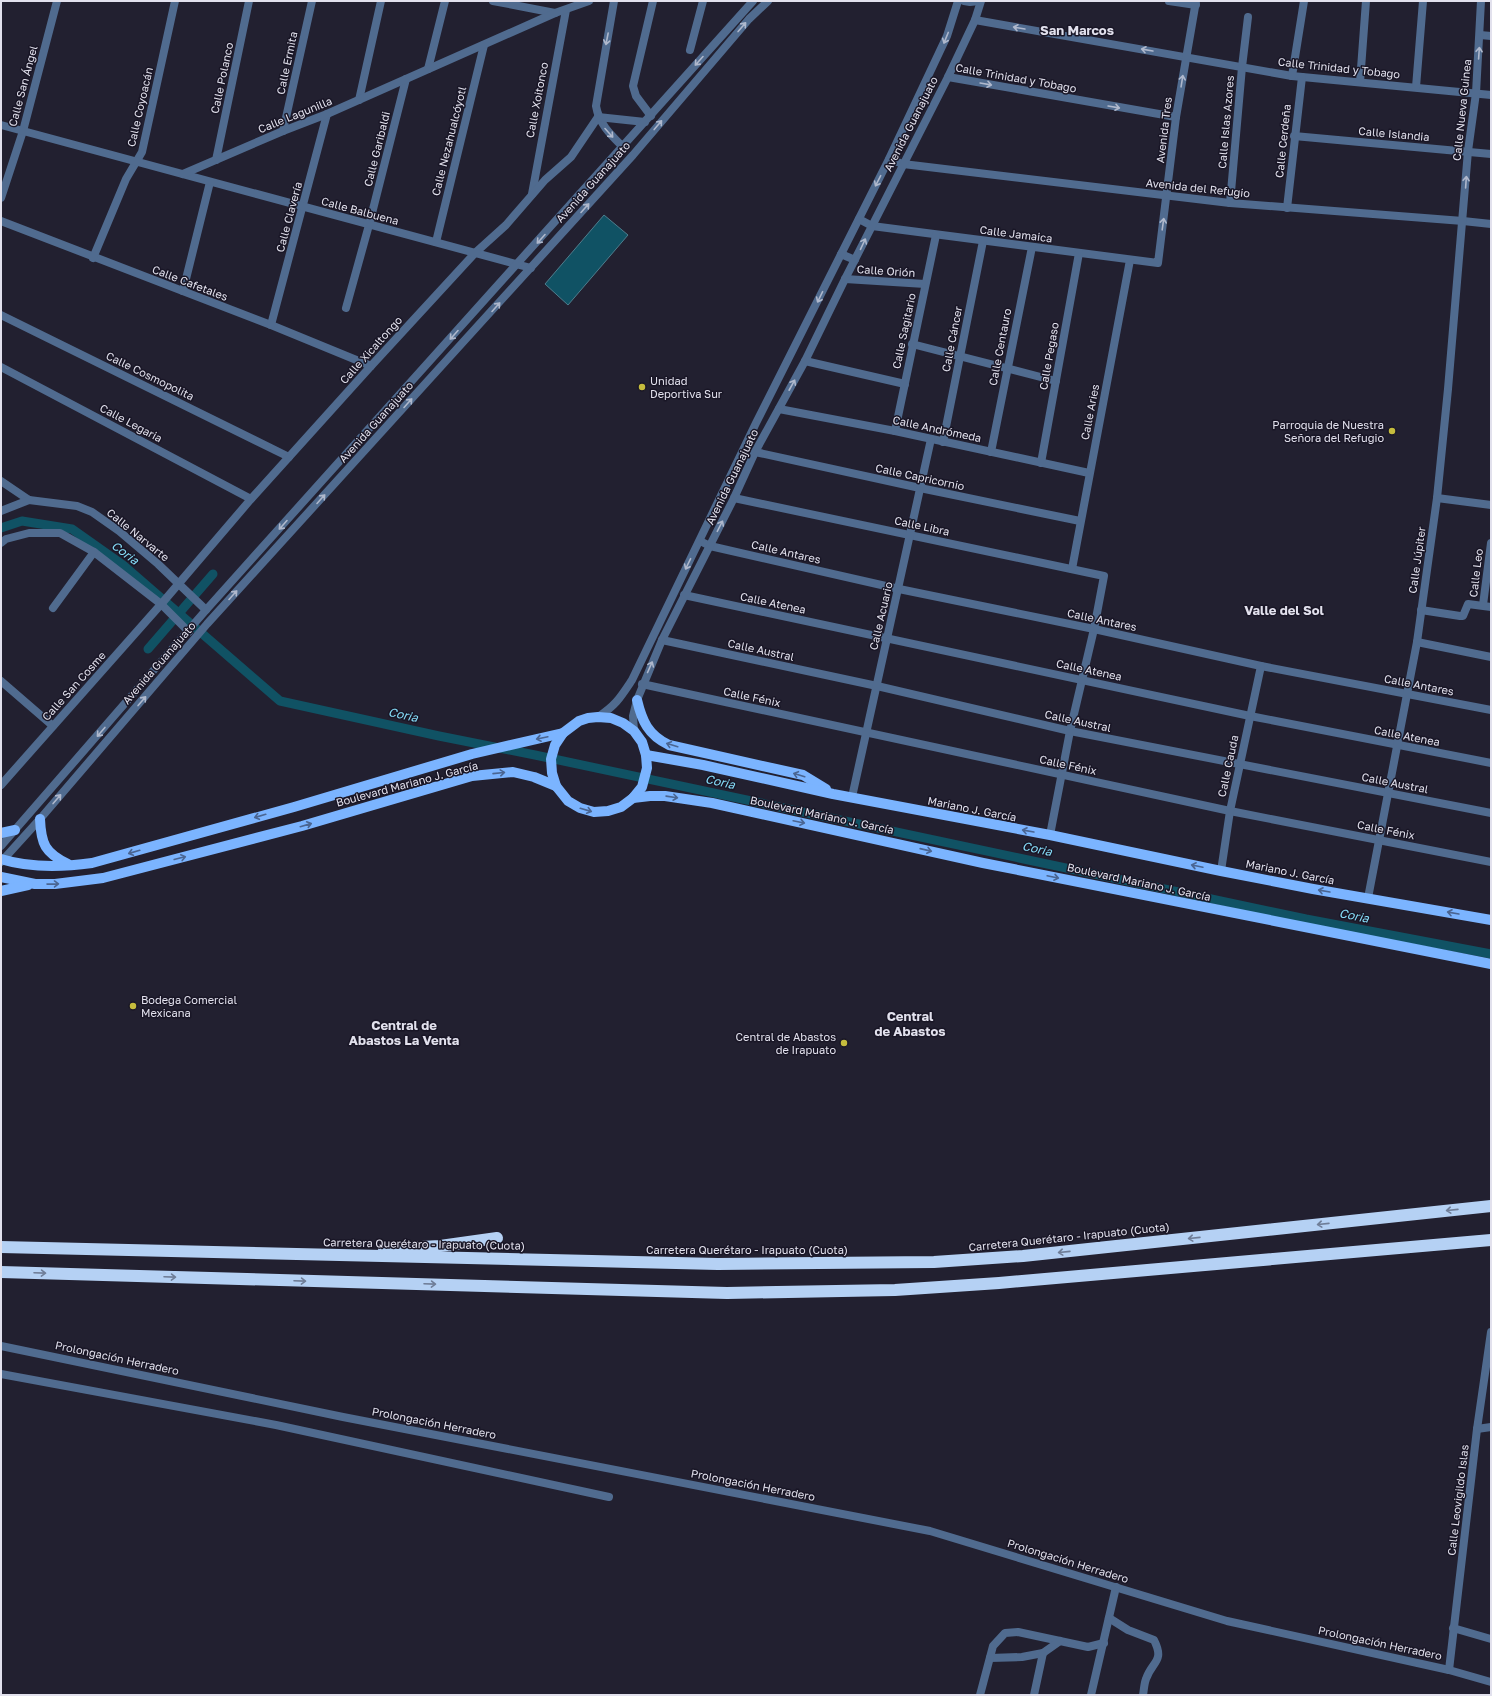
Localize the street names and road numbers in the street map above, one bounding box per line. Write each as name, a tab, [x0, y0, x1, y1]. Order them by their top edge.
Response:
street label: Calle Ermita	[273, 30, 300, 96]
street label: Calle Polanco	[208, 41, 235, 115]
street label: Calle San Ángel	[5, 43, 40, 128]
street label: Calle Trinidad y Tobago	[1277, 55, 1401, 80]
street label: Calle Nueva Guinea	[1450, 58, 1473, 162]
street label: Calle Trinidad y Tobago	[955, 60, 1078, 95]
street label: Calle Xoitonco	[523, 61, 550, 139]
street label: Calle Coyoacán	[124, 66, 155, 148]
street label: Avenida Guanajuato	[881, 74, 940, 173]
street label: Calle Islas Azores	[1215, 75, 1236, 169]
street label: Calle Nezahualcóyotl	[429, 84, 469, 197]
street label: Calle Lagunilla	[256, 94, 334, 135]
street label: Avenida Tres	[1153, 96, 1174, 164]
street label: Calle Cerdeña	[1272, 104, 1293, 178]
street label: Calle Garibaldi	[361, 110, 392, 188]
street label: Calle Islandia	[1358, 124, 1430, 143]
street label: Avenida Guanajuato	[553, 138, 633, 225]
street label: Avenida del Refugio	[1145, 176, 1251, 199]
street label: Calle Clavería	[273, 180, 304, 254]
street label: Calle Balbuena	[320, 194, 400, 227]
street label: Calle Jamaica	[979, 223, 1053, 244]
street label: Calle Cafetales	[151, 262, 230, 303]
street label: Calle Orión	[856, 262, 916, 279]
street label: Calle Sagitario	[889, 291, 918, 370]
street label: Calle Cáncer	[939, 304, 964, 373]
street label: Calle Centauro	[986, 307, 1013, 387]
street label: Calle Xicaltongo	[337, 313, 405, 386]
street label: Calle Pegaso	[1036, 321, 1061, 391]
street label: Calle Cosmopolita	[104, 349, 196, 403]
street label: Avenida Guanajuato	[336, 378, 416, 465]
street label: Calle Aries	[1078, 383, 1101, 441]
street label: Calle Legaria	[98, 401, 165, 444]
street label: Calle Andrómeda	[891, 413, 983, 444]
street label: Avenida Guanajuato	[703, 426, 761, 527]
street label: Calle Capricornio	[874, 461, 966, 492]
street label: Calle Narvarte	[105, 506, 172, 564]
street label: Calle Libra	[893, 513, 951, 538]
street label: Calle Júpiter	[1405, 525, 1428, 594]
street label: Calle Antares	[750, 537, 822, 566]
street label: Calle Leo	[1466, 547, 1485, 598]
street label: Calle Acuario	[866, 580, 895, 651]
street label: Calle Atenea	[739, 589, 807, 616]
street label: Calle Antares	[1066, 606, 1138, 633]
street label: Avenida Guanajuato	[119, 619, 198, 706]
street label: Calle Austral	[727, 636, 796, 663]
street label: Calle San Cosme	[39, 648, 108, 723]
street label: Calle Atenea	[1055, 656, 1123, 683]
street label: Calle Antares	[1383, 671, 1455, 698]
street label: Calle Fénix	[722, 684, 782, 709]
street label: Calle Austral	[1044, 707, 1113, 734]
street label: Calle Atenea	[1373, 723, 1441, 748]
street label: Calle Cauda	[1215, 734, 1240, 798]
street label: Calle Fénix	[1038, 752, 1098, 777]
street label: Boulevard Mariano J. García	[335, 758, 479, 809]
street label: Calle Austral	[1361, 770, 1430, 795]
street label: Boulevard Mariano J. García	[749, 793, 895, 836]
street label: Mariano J. García	[926, 794, 1018, 824]
street label: Calle Fénix	[1356, 818, 1416, 841]
street label: Mariano J. García	[1244, 857, 1336, 887]
street label: Boulevard Mariano J. García	[1066, 860, 1212, 903]
street label: Carretera Querétaro - Irapuato (Cuota)	[968, 1219, 1170, 1254]
street label: Carretera Querétaro - Irapuato (Cuota)	[323, 1235, 525, 1252]
street label: Carretera Querétaro - Irapuato (Cuota)	[646, 1243, 848, 1256]
street label: Prolongación Herradero	[54, 1338, 181, 1377]
street label: Prolongación Herradero	[371, 1404, 498, 1441]
street label: Calle Leovigildo Islas	[1444, 1443, 1471, 1556]
street label: Prolongación Herradero	[690, 1466, 817, 1503]
street label: Prolongación Herradero	[1006, 1536, 1131, 1585]
street label: Prolongación Herradero	[1317, 1623, 1444, 1662]

